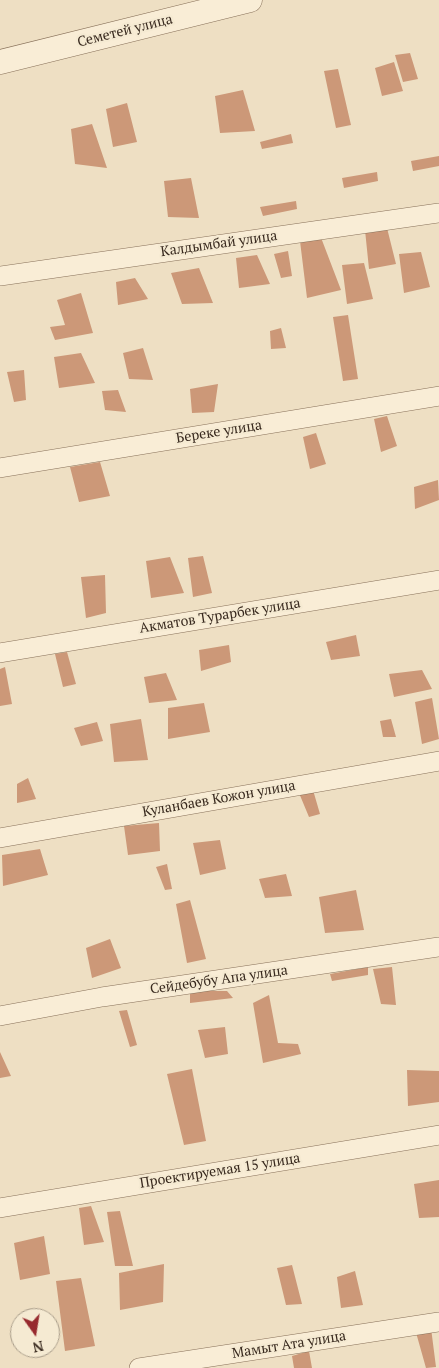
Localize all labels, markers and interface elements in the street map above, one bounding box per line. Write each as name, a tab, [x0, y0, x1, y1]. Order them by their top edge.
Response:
street label: Семетей улица	[76, 11, 174, 51]
street label: Калдымбай улица	[160, 227, 278, 261]
street label: Береке улица	[175, 417, 263, 447]
street label: Акматов Турарбек улица	[138, 595, 302, 637]
street label: Куланбаев Кожон улица	[141, 777, 297, 821]
street label: Сейдебубу Апа улица	[149, 962, 289, 998]
street label: Проектируемая 15 улица	[138, 1150, 302, 1192]
north arrow	[10, 1308, 60, 1358]
street label: Мамыт Ата улица	[231, 1328, 347, 1362]
text: N	[31, 1337, 46, 1358]

